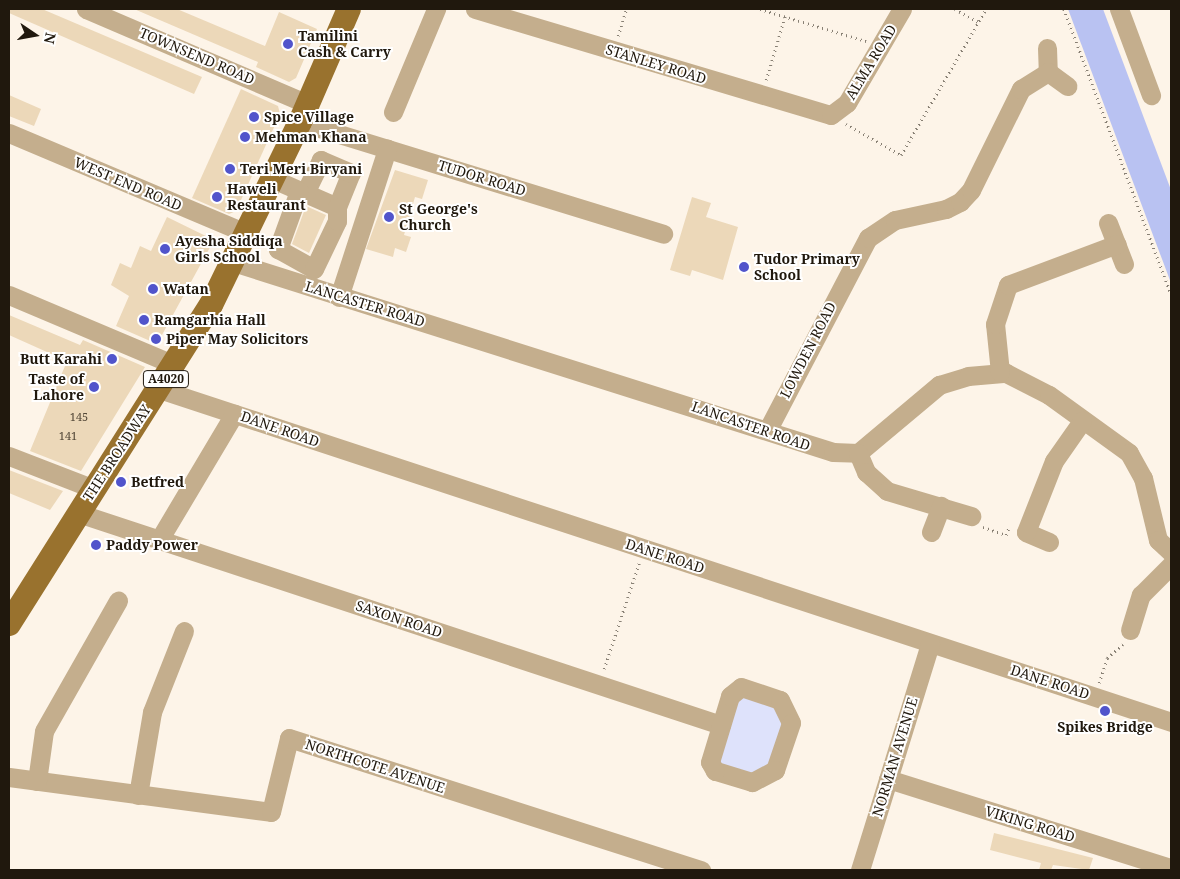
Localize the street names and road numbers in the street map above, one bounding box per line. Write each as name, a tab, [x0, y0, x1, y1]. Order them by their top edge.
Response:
street label: ALMA ROAD	[842, 22, 900, 102]
street label: TOWNSEND ROAD	[137, 24, 257, 88]
street label: STANLEY ROAD	[604, 41, 708, 87]
street label: WEST END ROAD	[72, 154, 184, 214]
street label: TUDOR ROAD	[436, 157, 528, 199]
street label: LANCASTER ROAD	[303, 278, 427, 330]
street label: LOWDEN ROAD	[777, 299, 839, 401]
road number: A4020	[142, 369, 190, 388]
street label: LANCASTER ROAD	[690, 398, 812, 454]
street label: THE BROADWAY	[80, 402, 154, 504]
street label: DANE ROAD	[239, 408, 321, 450]
street label: DANE ROAD	[623, 535, 707, 577]
street label: SAXON ROAD	[354, 597, 444, 641]
street label: DANE ROAD	[1008, 661, 1092, 703]
street label: NORMAN AVENUE	[869, 695, 921, 819]
street label: NORTHCOTE AVENUE	[303, 736, 447, 796]
street label: VIKING ROAD	[983, 802, 1077, 846]

